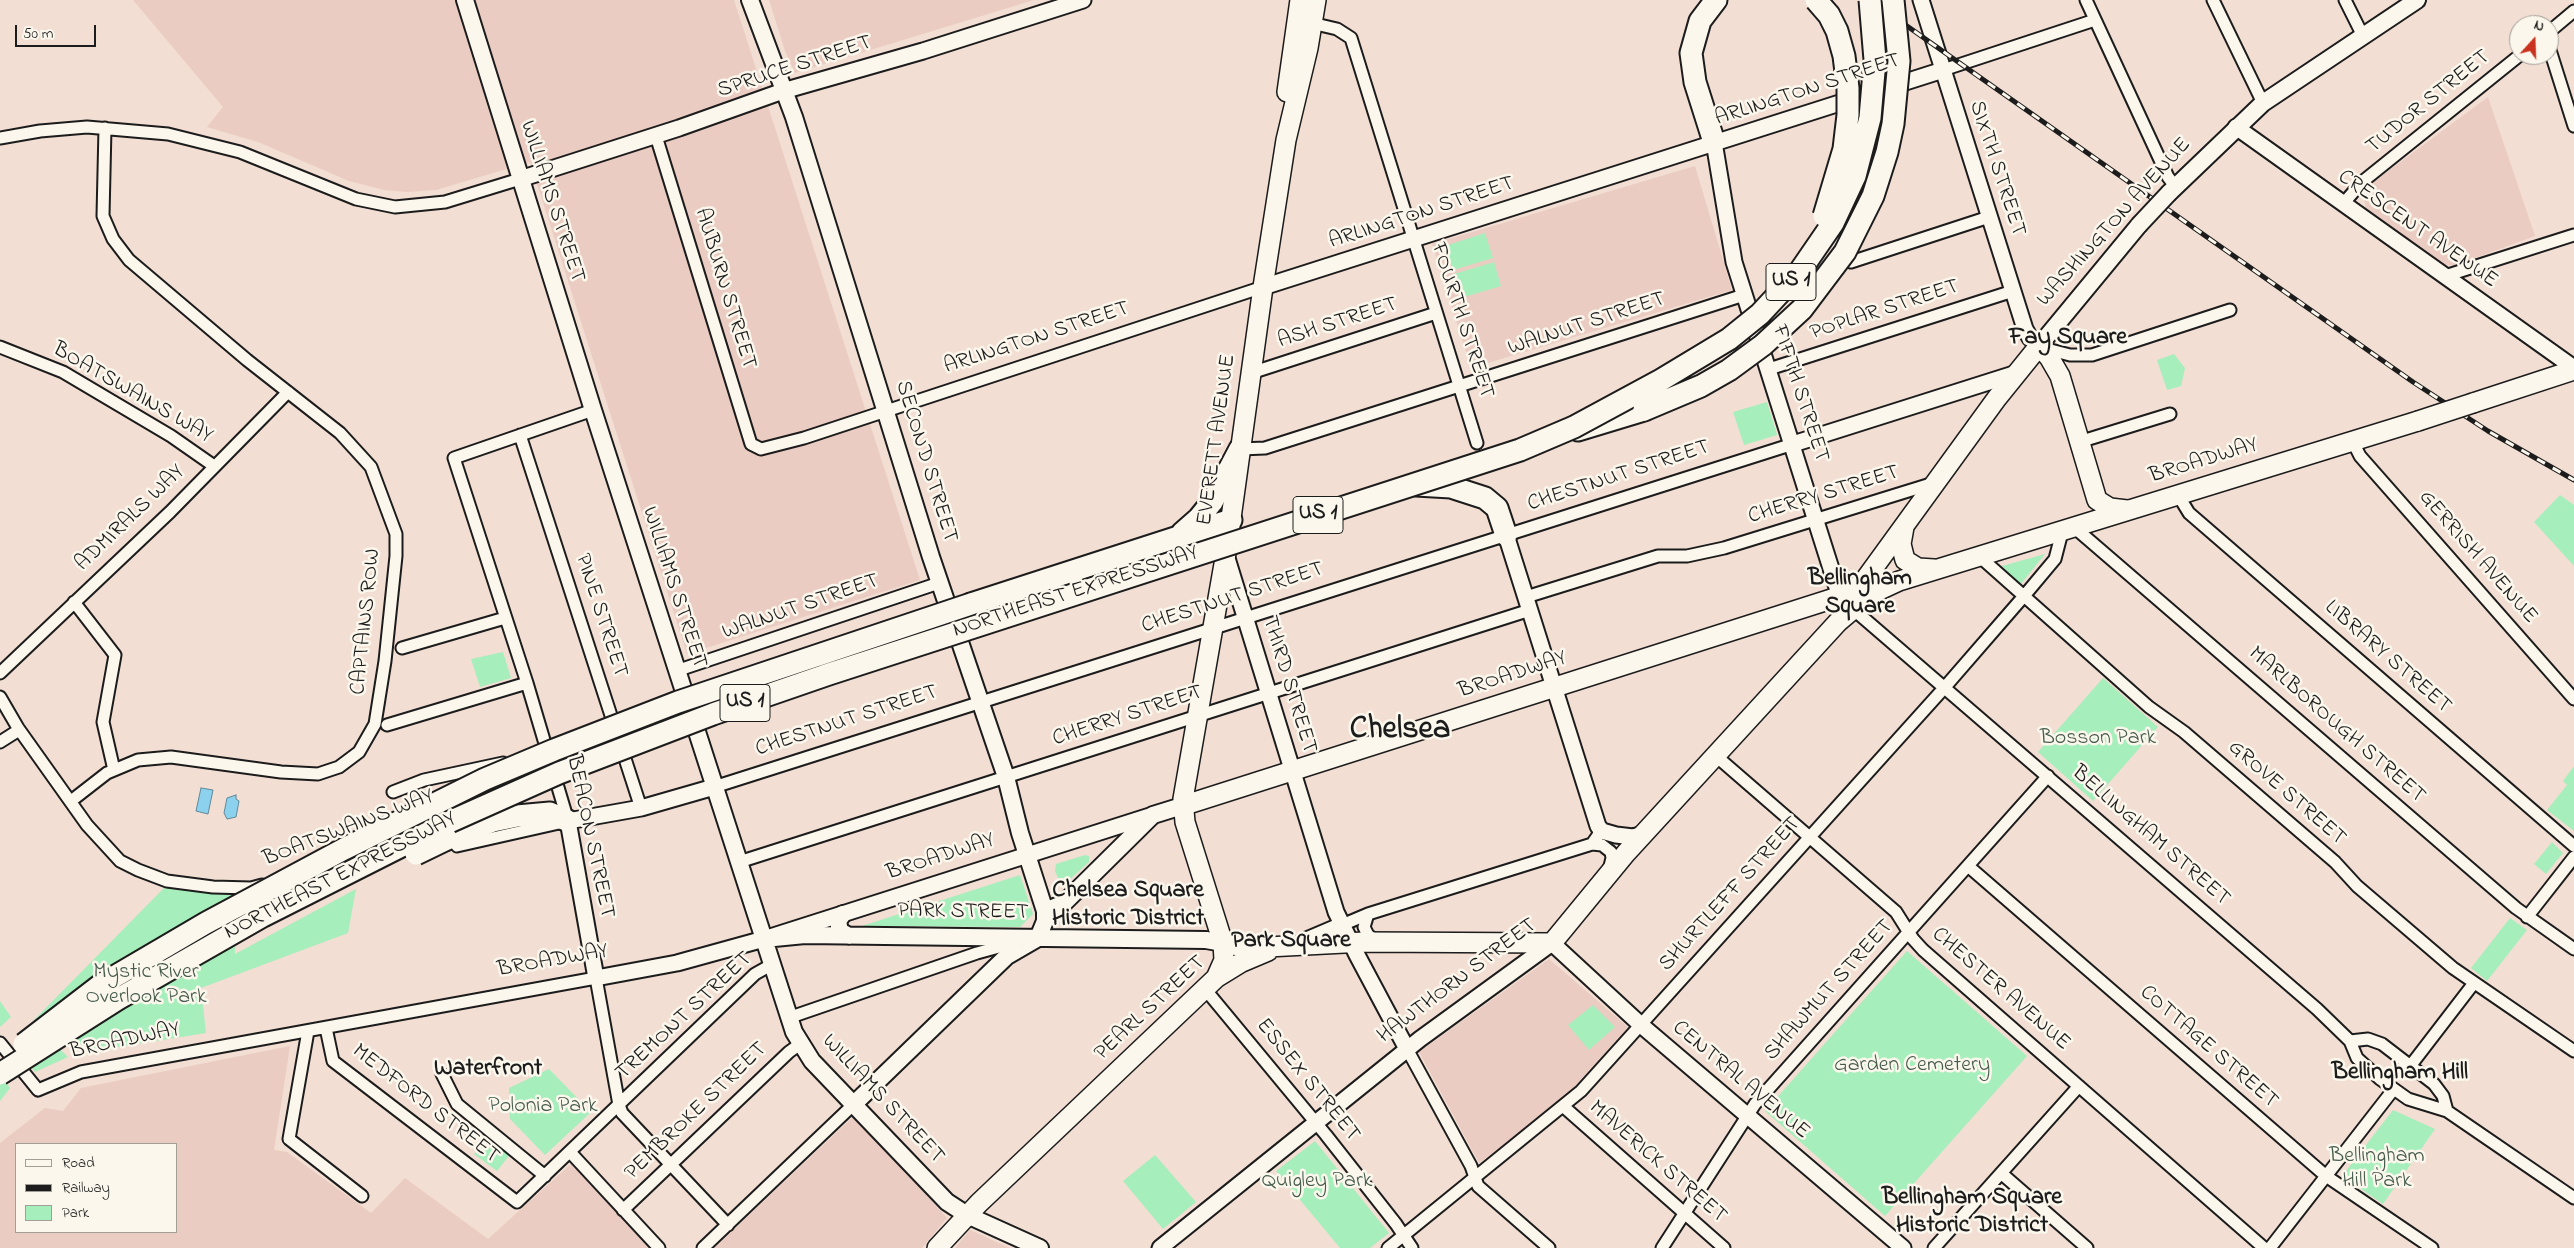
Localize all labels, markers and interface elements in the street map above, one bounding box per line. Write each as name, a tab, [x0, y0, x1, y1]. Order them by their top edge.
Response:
scale bar	[18, 15, 99, 47]
north arrow	[2509, 15, 2559, 65]
text: N	[2531, 15, 2547, 38]
text: 50 m	[23, 23, 53, 45]
street label: SPRUCE STREET	[715, 31, 875, 105]
street label: TUDOR STREET	[2362, 45, 2496, 161]
street label: ARLINGTON STREET	[1712, 49, 1904, 133]
street label: SIXTH STREET	[1962, 98, 2030, 240]
street label: WILLIAMS STREET	[512, 118, 590, 286]
street label: WASHINGTON AVENUE	[2032, 133, 2198, 313]
street label: CRESCENT AVENUE	[2332, 165, 2502, 295]
street label: ARLINGTON STREET	[1326, 172, 1518, 256]
street label: AUBURN STREET	[687, 205, 761, 373]
street label: FOURTH STREET	[1423, 240, 1499, 402]
road number: US 1	[1766, 264, 1816, 300]
street label: POPLAR STREET	[1807, 275, 1963, 347]
street label: WALNUT STREET	[1505, 287, 1669, 363]
street label: ASH STREET	[1275, 292, 1401, 356]
street label: ARLINGTON STREET	[941, 297, 1133, 381]
street label: FIFTH STREET	[1764, 322, 1834, 466]
district label: Fay Square	[2009, 325, 2127, 353]
street label: BOATSWAINS WAY	[47, 337, 217, 451]
street label: EVERETT AVENUE	[1193, 353, 1243, 527]
street label: SECOND STREET	[888, 378, 962, 546]
street label: BROADWAY	[2147, 433, 2261, 491]
street label: CHESTNUT STREET	[1525, 435, 1713, 519]
street label: ADMIRALS WAY	[71, 460, 191, 578]
street label: CHERRY STREET	[1745, 461, 1903, 531]
street label: GERRISH AVENUE	[2412, 486, 2542, 630]
road number: US 1	[1293, 496, 1343, 534]
street label: WILLIAMS STREET	[634, 504, 712, 672]
street label: NORTHEAST EXPRESSWAY	[950, 541, 1202, 645]
street label: CAPTAINS ROW	[346, 548, 388, 696]
street label: PINE STREET	[568, 551, 632, 681]
street label: CHESTNUT STREET	[1139, 557, 1327, 641]
district label: Bellingham Square	[1808, 566, 1912, 622]
street label: WALNUT STREET	[719, 569, 883, 647]
street label: LIBRARY STREET	[2318, 596, 2456, 720]
street label: THIRD STREET	[1255, 613, 1321, 757]
street label: MARLBOROUGH STREET	[2242, 642, 2430, 810]
street label: BROADWAY	[1456, 646, 1570, 706]
street label: CHESTNUT STREET	[753, 680, 941, 764]
street label: CHERRY STREET	[1050, 680, 1206, 754]
road number: US 1	[720, 684, 770, 721]
district label: Chelsea	[1350, 713, 1450, 751]
park label: Bosson Park	[2040, 726, 2156, 752]
street label: GROVE STREET	[2222, 735, 2350, 853]
street label: BEACON STREET	[559, 753, 619, 921]
street label: BELLINGHAM STREET	[2065, 761, 2235, 913]
street label: BOATSWAINS WAY	[260, 784, 438, 874]
street label: NORTHEAST EXPRESSWAY	[221, 807, 461, 947]
street label: SHURTLEFF STREET	[1655, 812, 1807, 978]
street label: BROADWAY	[884, 828, 998, 888]
district label: Chelsea Square Historic District	[1052, 878, 1204, 934]
street label: PARK STREET	[897, 899, 1029, 927]
street label: HAWTHORN STREET	[1373, 914, 1543, 1050]
street label: SHAWMUT STREET	[1760, 915, 1900, 1067]
street label: CHESTER AVENUE	[1925, 923, 2075, 1057]
district label: Park Square	[1231, 928, 1351, 956]
street label: BROADWAY	[496, 939, 610, 985]
street label: TREMONT STREET	[611, 947, 759, 1087]
street label: PEARL STREET	[1090, 951, 1212, 1067]
park label: Mystic River Overlook Park	[85, 960, 207, 1011]
street label: COTTAGE STREET	[2133, 980, 2283, 1116]
street label: ESSEX STREET	[1249, 1014, 1365, 1148]
street label: CENTRAL AVENUE	[1666, 1016, 1814, 1146]
street label: BROADWAY	[67, 1017, 183, 1067]
street label: WILLIAMS STREET	[815, 1029, 949, 1171]
street label: PEMBROKE STREET	[620, 1037, 774, 1187]
street label: MEDFORD STREET	[346, 1039, 504, 1171]
park label: Garden Cemetery	[1834, 1053, 1990, 1079]
district label: Waterfront	[434, 1056, 542, 1084]
district label: Bellingham Hill	[2332, 1060, 2468, 1088]
park label: Polonia Park	[488, 1094, 598, 1120]
street label: MAVERICK STREET	[1583, 1096, 1731, 1230]
legend	[15, 1143, 178, 1233]
park label: Bellingham Hill Park	[2329, 1144, 2425, 1196]
text: Road	[62, 1152, 95, 1174]
park label: Quigley Park	[1262, 1169, 1372, 1195]
text: Railway	[62, 1177, 110, 1199]
district label: Bellingham Square Historic District	[1882, 1185, 2062, 1241]
text: Park	[62, 1202, 89, 1224]

